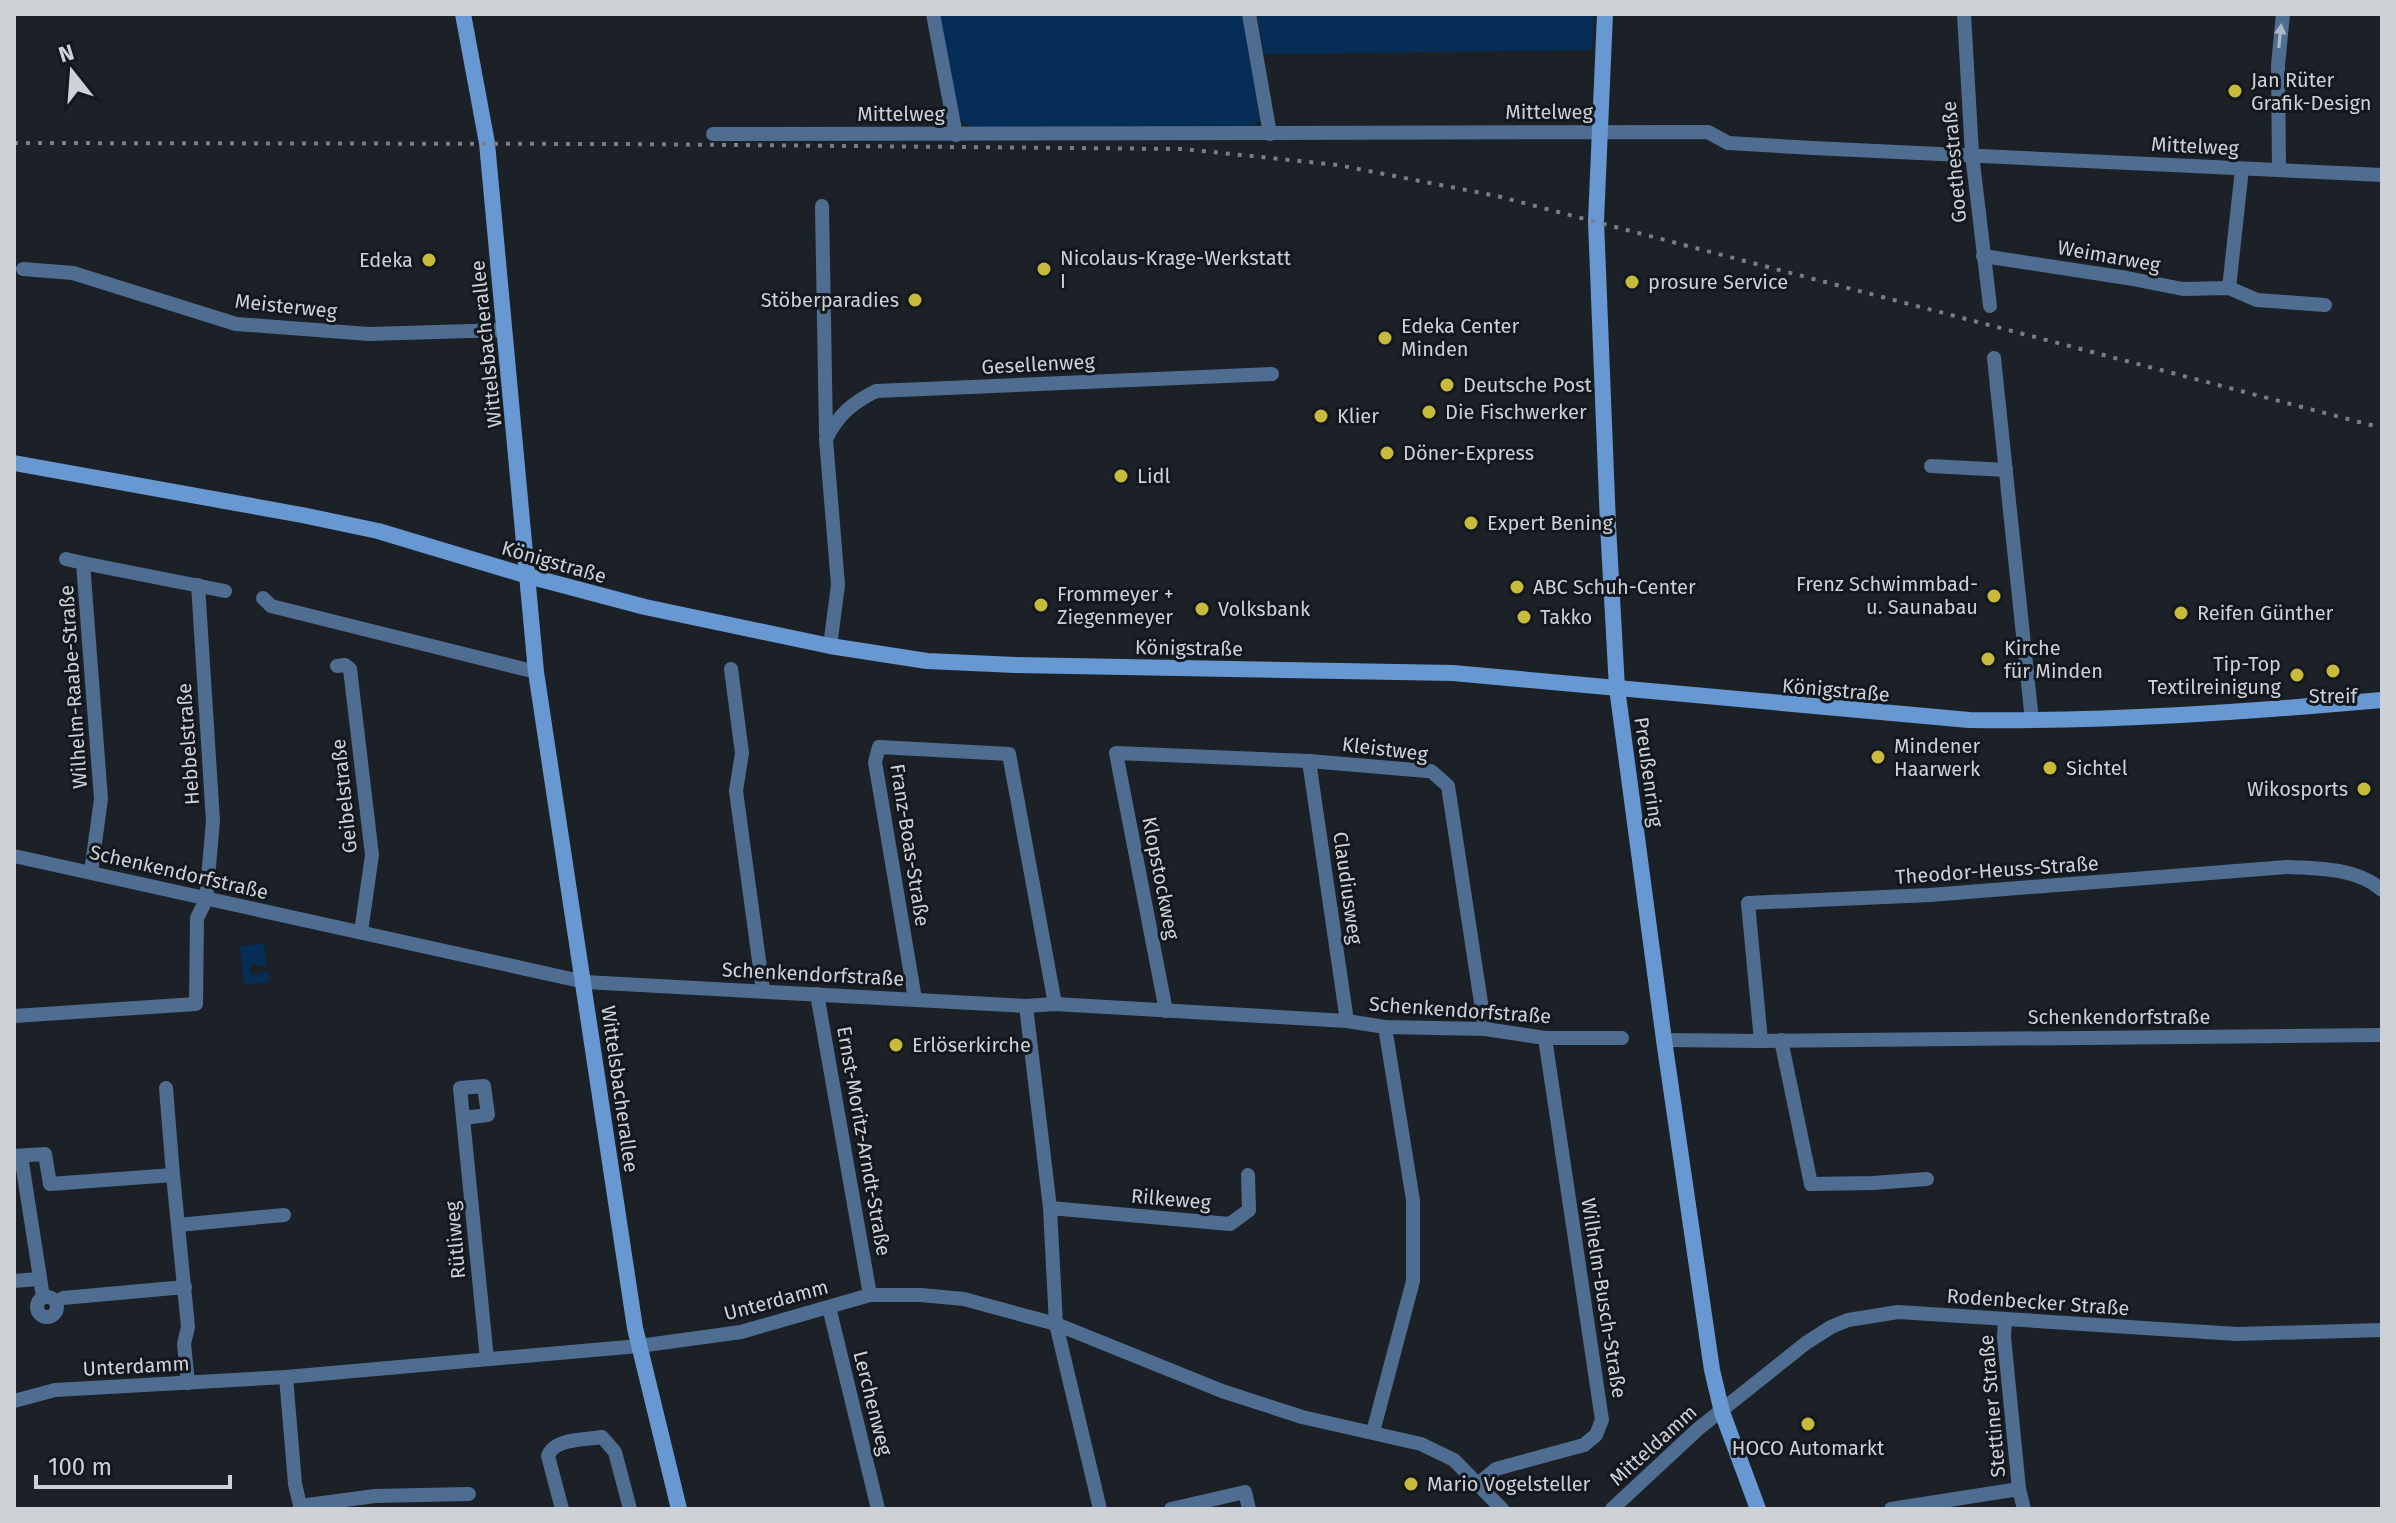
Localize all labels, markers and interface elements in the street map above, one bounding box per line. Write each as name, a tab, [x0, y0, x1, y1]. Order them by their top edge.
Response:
one-way arrow	[2274, 23, 2287, 48]
north arrow	[32, 32, 112, 112]
text: N	[55, 38, 77, 68]
place label: Jan Rüter Grafik-Design	[2251, 68, 2372, 115]
marker: Jan Rüter Grafik-Design	[2226, 82, 2244, 100]
street label: Mittelweg	[1505, 100, 1593, 124]
street label: Goethestraße	[1937, 100, 1971, 224]
street label: Mittelweg	[857, 102, 945, 126]
street label: Mittelweg	[2151, 132, 2240, 160]
street label: Weimarweg	[2056, 235, 2163, 277]
place label: Nicolaus-Krage-Werkstatt I	[1060, 246, 1292, 293]
place label: Edeka	[359, 248, 413, 272]
marker: Edeka	[420, 251, 438, 269]
street label: Wittelsbacherallee	[465, 259, 507, 429]
marker: Nicolaus-Krage-Werkstatt I	[1035, 260, 1053, 278]
place label: prosure Service	[1648, 270, 1788, 294]
marker: prosure Service	[1623, 273, 1641, 291]
place label: Stöberparadies	[761, 288, 899, 312]
street label: Meisterweg	[234, 289, 339, 323]
marker: Stöberparadies	[906, 291, 924, 309]
place label: Edeka Center Minden	[1401, 314, 1520, 361]
marker: Edeka Center Minden	[1376, 329, 1394, 347]
street label: Gesellenweg	[981, 349, 1096, 379]
place label: Deutsche Post	[1463, 373, 1592, 397]
marker: Deutsche Post	[1438, 376, 1456, 394]
place label: Die Fischwerker	[1445, 400, 1587, 424]
marker: Die Fischwerker	[1420, 403, 1438, 421]
place label: Klier	[1337, 404, 1379, 428]
marker: Klier	[1312, 407, 1330, 425]
place label: Döner-Express	[1403, 441, 1534, 465]
marker: Döner-Express	[1378, 444, 1396, 462]
place label: Lidl	[1137, 464, 1171, 488]
marker: Lidl	[1112, 467, 1130, 485]
place label: Expert Bening	[1487, 511, 1614, 535]
marker: Expert Bening	[1462, 514, 1480, 532]
street label: Königstraße	[499, 536, 609, 588]
place label: Frenz Schwimmbad- u. Saunabau	[1796, 572, 1978, 619]
place label: ABC Schuh-Center	[1533, 575, 1696, 599]
marker: ABC Schuh-Center	[1508, 578, 1526, 596]
place label: Frommeyer + Ziegenmeyer	[1057, 582, 1174, 629]
street label: Wilhelm-Raabe-Straße	[54, 584, 92, 790]
marker: Frenz Schwimmbad- u. Saunabau	[1985, 587, 2003, 605]
marker: Frommeyer + Ziegenmeyer	[1032, 596, 1050, 614]
place label: Volksbank	[1218, 597, 1311, 621]
marker: Volksbank	[1193, 600, 1211, 618]
place label: Reifen Günther	[2197, 601, 2334, 625]
marker: Reifen Günther	[2172, 604, 2190, 622]
place label: Takko	[1540, 605, 1592, 629]
marker: Takko	[1515, 608, 1533, 626]
street label: Königstraße	[1135, 635, 1243, 661]
place label: Kirche für Minden	[2004, 636, 2103, 683]
marker: Kirche für Minden	[1979, 650, 1997, 668]
place label: Tip-Top Textilreinigung	[2148, 652, 2282, 699]
marker: Streif	[2324, 662, 2342, 680]
marker: Tip-Top Textilreinigung	[2288, 666, 2306, 684]
street label: Königstraße	[1781, 673, 1891, 707]
street label: Hebbelstraße	[172, 682, 204, 806]
place label: Streif	[2309, 684, 2359, 708]
street label: Preußenring	[1629, 715, 1669, 829]
street label: Kleistweg	[1341, 732, 1430, 766]
place label: Mindener Haarwerk	[1894, 734, 1981, 781]
street label: Geibelstraße	[326, 738, 362, 854]
marker: Mindener Haarwerk	[1869, 748, 1887, 766]
place label: Sichtel	[2066, 756, 2128, 780]
marker: Sichtel	[2041, 759, 2059, 777]
street label: Franz-Boas-Straße	[885, 762, 935, 928]
place label: Wikosports	[2247, 777, 2348, 801]
marker: Wikosports	[2355, 780, 2373, 798]
street label: Klopstockweg	[1137, 815, 1185, 942]
street label: Claudiusweg	[1328, 830, 1368, 946]
street label: Schenkendorfstraße	[87, 840, 271, 904]
street label: Theodor-Heuss-Straße	[1894, 851, 2100, 889]
street label: Schenkendorfstraße	[721, 957, 905, 991]
street label: Schenkendorfstraße	[1368, 992, 1552, 1028]
street label: Wittelsbacherallee	[596, 1004, 644, 1174]
street label: Schenkendorfstraße	[2028, 1005, 2210, 1029]
street label: Ernst-Moritz-Arndt-Straße	[832, 1024, 896, 1258]
place label: Erlöserkirche	[912, 1033, 1031, 1057]
marker: Erlöserkirche	[887, 1036, 905, 1054]
street label: Rilkeweg	[1130, 1184, 1213, 1215]
street label: Wilhelm-Busch-Straße	[1576, 1196, 1632, 1400]
street label: Rütliweg	[440, 1200, 470, 1280]
street label: Unterdamm	[721, 1275, 831, 1325]
street label: Rodenbecker Straße	[1946, 1284, 2130, 1320]
street label: Stettiner Straße	[1974, 1334, 2010, 1478]
street label: Lerchenweg	[848, 1348, 898, 1458]
street label: Unterdamm	[82, 1351, 190, 1381]
street label: Mitteldamm	[1604, 1400, 1702, 1490]
marker: HOCO Automarkt	[1799, 1415, 1817, 1433]
place label: HOCO Automarkt	[1732, 1436, 1885, 1460]
scale bar	[36, 1439, 230, 1489]
text: 100 m	[48, 1453, 112, 1481]
place label: Mario Vogelsteller	[1427, 1472, 1591, 1496]
marker: Mario Vogelsteller	[1402, 1475, 1420, 1493]

